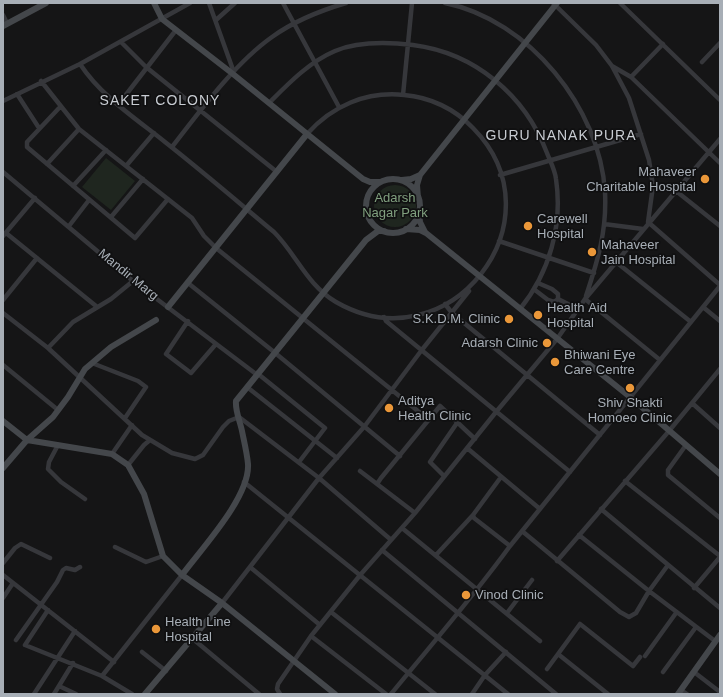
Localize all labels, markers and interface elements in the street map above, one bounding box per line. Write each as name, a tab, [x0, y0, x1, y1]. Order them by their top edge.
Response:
district label: SAKET COLONY	[100, 93, 220, 109]
district label: GURU NANAK PURA	[485, 128, 637, 144]
place label: Mahaveer Charitable Hospital	[586, 164, 696, 195]
marker: Mahaveer Charitable Hospital	[699, 173, 711, 185]
park label: Adarsh Nagar Park	[362, 190, 428, 221]
place label: Carewell Hospital	[537, 211, 588, 242]
marker: Carewell Hospital	[522, 220, 534, 232]
place label: Mahaveer Jain Hospital	[601, 237, 675, 268]
street label: Mandir Marg	[95, 246, 161, 304]
marker: Mahaveer Jain Hospital	[586, 246, 598, 258]
place label: Health Aid Hospital	[547, 300, 607, 331]
marker: Health Aid Hospital	[532, 309, 544, 321]
place label: S.K.D.M. Clinic	[413, 311, 500, 327]
marker: S.K.D.M. Clinic	[503, 313, 515, 325]
place label: Adarsh Clinic	[461, 335, 538, 351]
marker: Adarsh Clinic	[541, 337, 553, 349]
place label: Bhiwani Eye Care Centre	[564, 347, 636, 378]
marker: Bhiwani Eye Care Centre	[549, 356, 561, 368]
marker: Shiv Shakti Homoeo Clinic	[624, 382, 636, 394]
place label: Aditya Health Clinic	[398, 393, 471, 424]
place label: Shiv Shakti Homoeo Clinic	[588, 395, 672, 426]
marker: Aditya Health Clinic	[383, 402, 395, 414]
place label: Vinod Clinic	[475, 587, 543, 603]
marker: Vinod Clinic	[460, 589, 472, 601]
place label: Health Line Hospital	[165, 614, 231, 645]
marker: Health Line Hospital	[150, 623, 162, 635]

